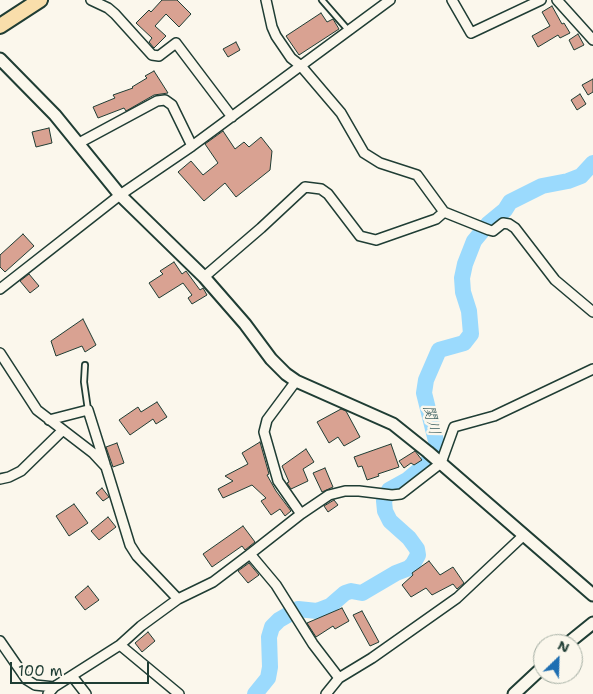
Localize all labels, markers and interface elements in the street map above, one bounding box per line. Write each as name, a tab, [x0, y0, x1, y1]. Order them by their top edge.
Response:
water label: 関川	[419, 403, 443, 437]
north arrow	[533, 634, 583, 684]
text: N	[555, 636, 572, 657]
scale bar	[12, 652, 151, 684]
text: 100 m	[18, 661, 63, 681]

